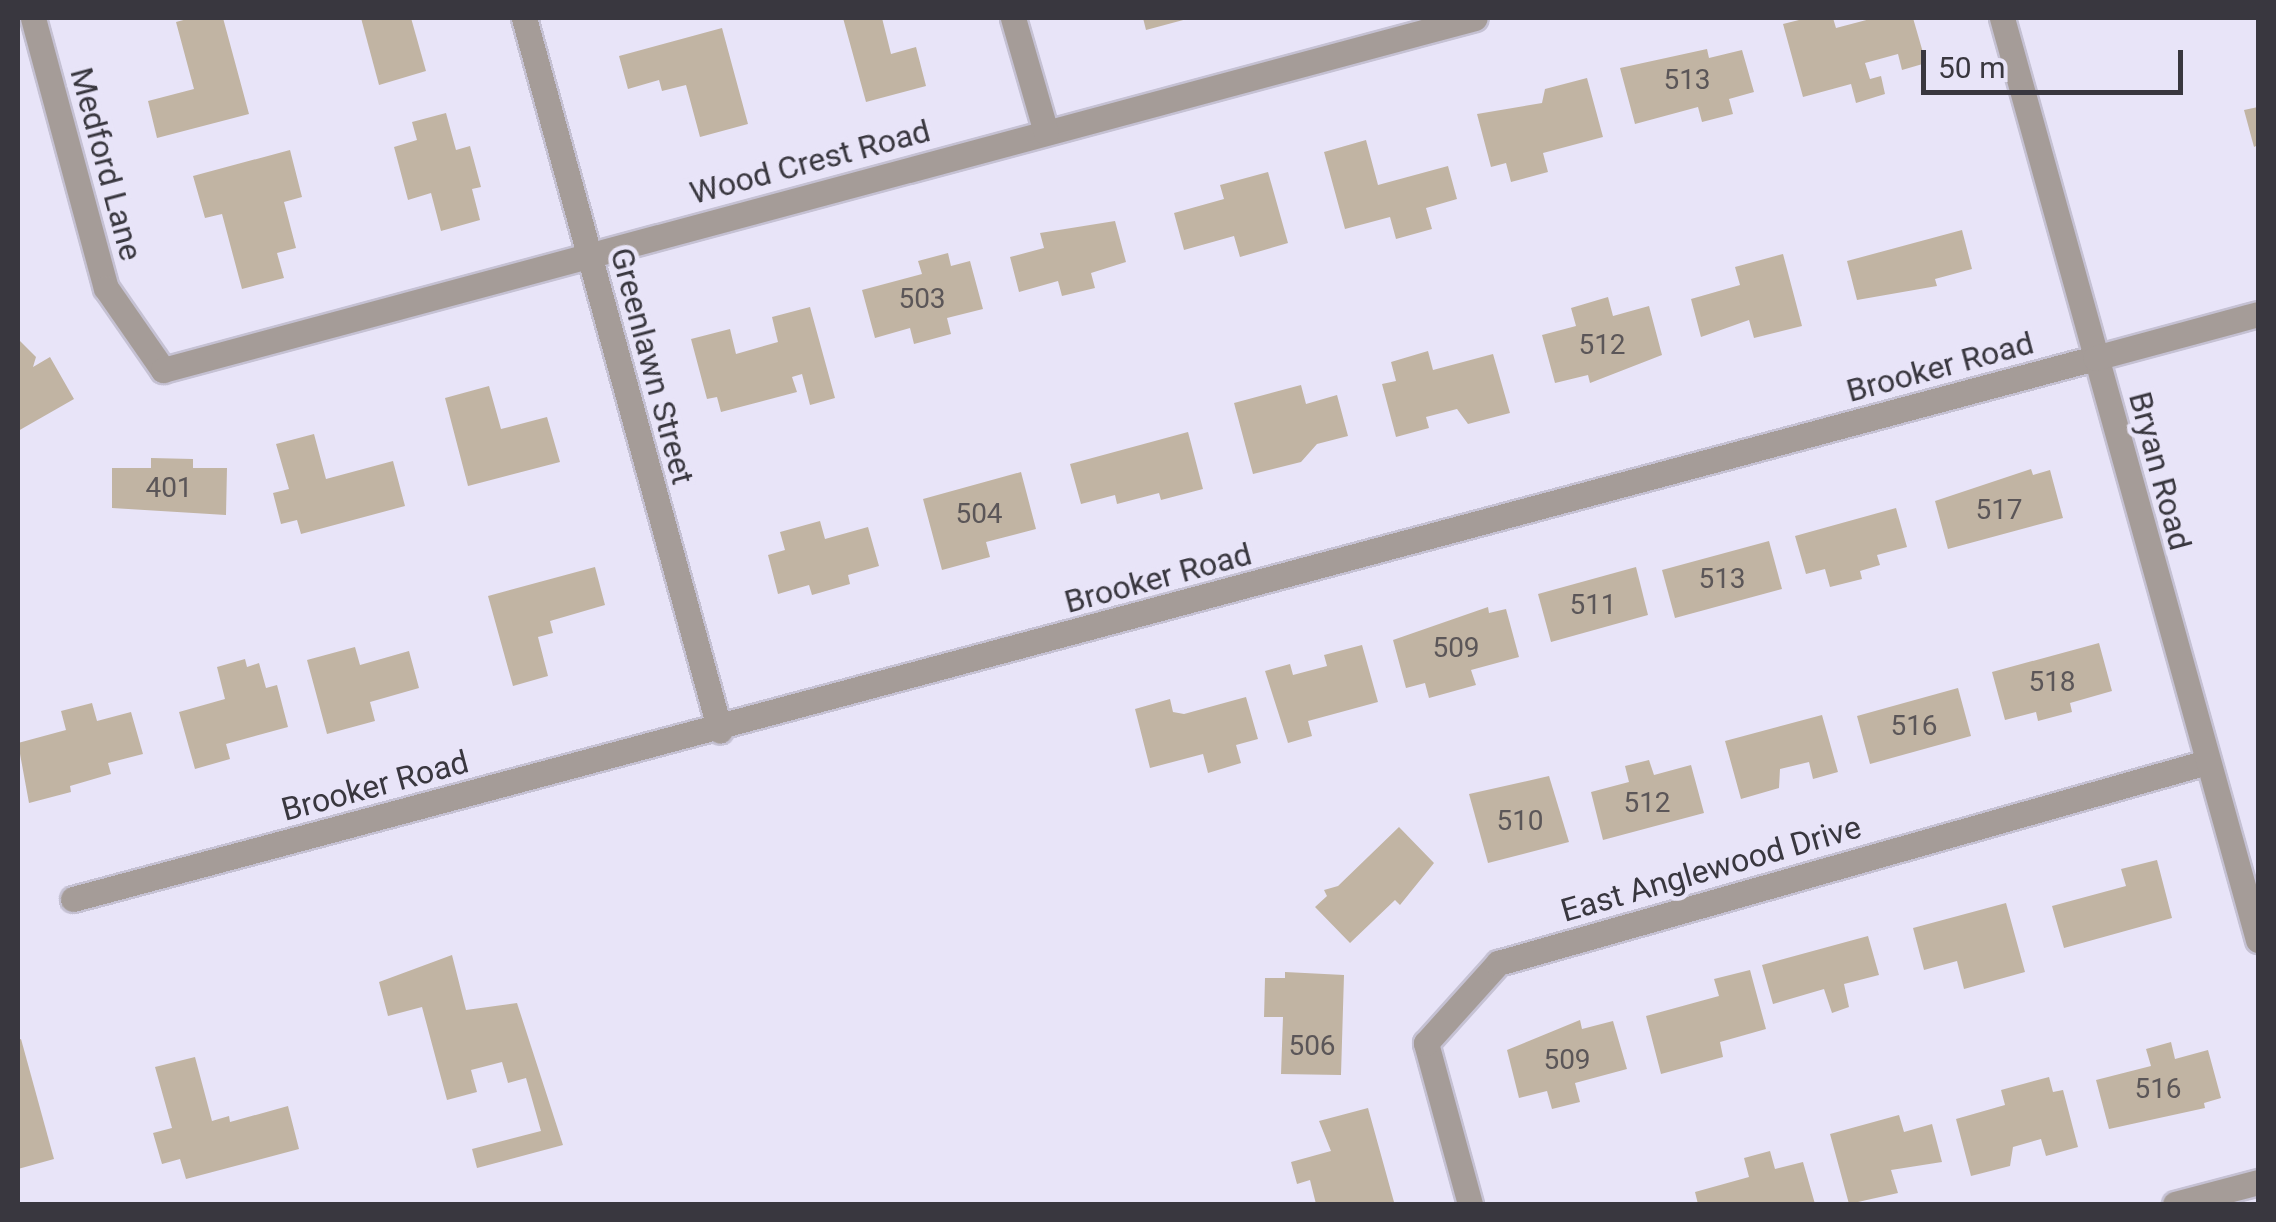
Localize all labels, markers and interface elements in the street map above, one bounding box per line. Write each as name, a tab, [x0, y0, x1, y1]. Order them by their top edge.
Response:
scale bar	[1926, 30, 2188, 92]
text: 50 m	[1938, 50, 2005, 85]
street label: Medford Lane	[62, 63, 150, 265]
house number: 513	[1663, 63, 1711, 97]
street label: Wood Crest Road	[686, 111, 934, 213]
street label: Greenlawn Street	[602, 244, 702, 488]
house number: 503	[898, 282, 946, 316]
street label: Brooker Road	[1842, 324, 2038, 410]
house number: 512	[1578, 328, 1626, 362]
street label: Bryan Road	[2120, 388, 2200, 554]
house number: 401	[145, 471, 193, 505]
house number: 517	[1975, 493, 2023, 527]
house number: 504	[955, 497, 1003, 531]
street label: Brooker Road	[1060, 535, 1256, 621]
house number: 513	[1698, 562, 1746, 596]
house number: 511	[1569, 588, 1617, 622]
house number: 509	[1432, 631, 1480, 665]
house number: 518	[2028, 665, 2076, 699]
house number: 516	[1890, 709, 1938, 743]
street label: Brooker Road	[277, 743, 473, 829]
house number: 512	[1623, 786, 1671, 820]
house number: 510	[1496, 804, 1544, 838]
street label: East Anglewood Drive	[1557, 808, 1865, 930]
house number: 506	[1288, 1029, 1336, 1063]
house number: 509	[1543, 1043, 1591, 1077]
house number: 516	[2134, 1072, 2182, 1106]

